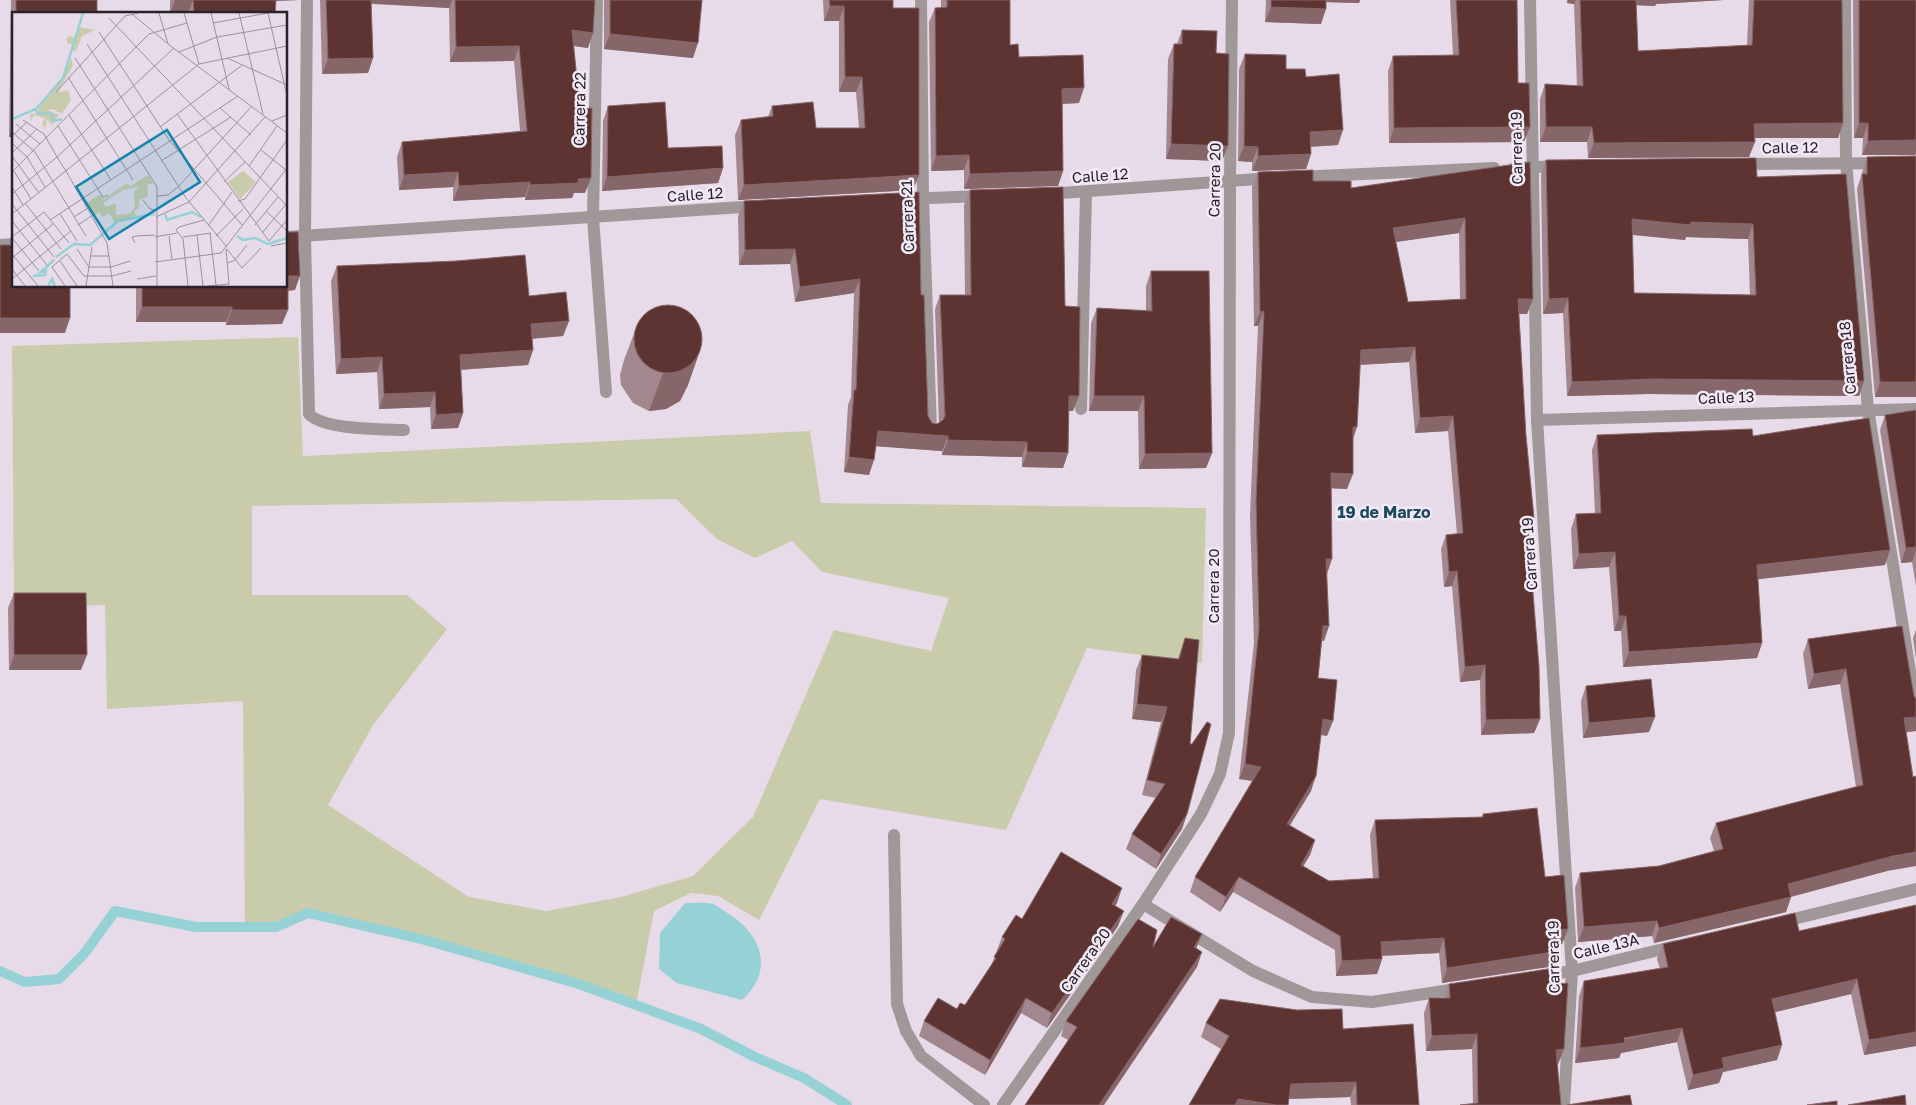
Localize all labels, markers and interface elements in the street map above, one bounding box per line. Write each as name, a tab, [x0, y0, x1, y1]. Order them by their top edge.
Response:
inset map	[12, 12, 288, 288]
street label: Carrera 22	[569, 72, 589, 146]
street label: Carrera 19	[1506, 111, 1526, 185]
street label: Calle 12	[1762, 138, 1818, 156]
street label: Carrera 20	[1204, 142, 1224, 218]
street label: Calle 12	[1071, 164, 1129, 186]
street label: Carrera 21	[897, 179, 917, 253]
street label: Calle 12	[666, 183, 724, 205]
street label: Carrera 18	[1835, 321, 1859, 395]
street label: Calle 13	[1697, 387, 1755, 407]
district label: 19 de Marzo	[1337, 502, 1431, 522]
street label: Carrera 19	[1517, 517, 1541, 591]
street label: Carrera 20	[1204, 549, 1222, 623]
street label: Carrera 19	[1543, 920, 1563, 994]
street label: Carrera 20	[1056, 924, 1114, 996]
street label: Calle 13A	[1571, 930, 1641, 962]

